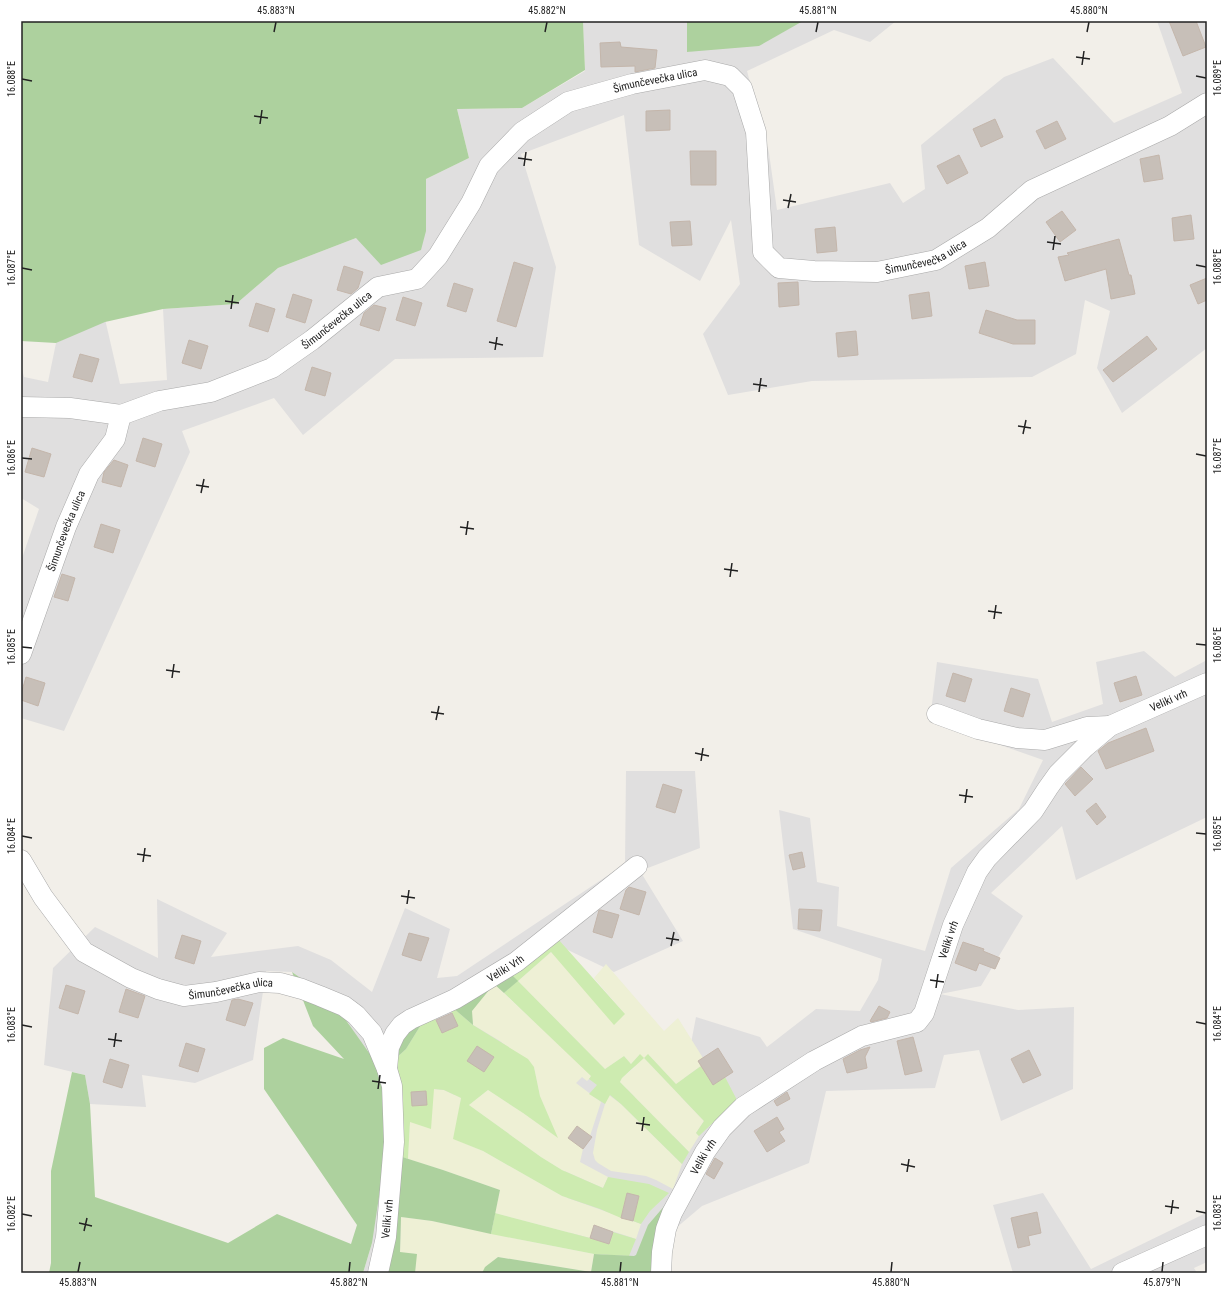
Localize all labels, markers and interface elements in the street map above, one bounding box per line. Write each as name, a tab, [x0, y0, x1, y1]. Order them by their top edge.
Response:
text: 45.883°N	[257, 5, 295, 16]
text: 45.882°N	[528, 5, 566, 16]
text: 45.881°N	[799, 5, 837, 16]
text: 45.880°N	[1070, 5, 1108, 16]
text: 16.089°E	[1212, 60, 1223, 96]
text: 16.088°E	[6, 61, 17, 97]
street label: Šimunčevečka ulica	[612, 66, 699, 96]
street label: Šimunčevečka ulica	[884, 237, 969, 277]
text: 16.088°E	[1212, 249, 1223, 285]
text: 16.087°E	[6, 250, 17, 286]
street label: Šimunčevečka ulica	[299, 289, 374, 352]
text: 16.087°E	[1212, 438, 1223, 474]
text: 16.086°E	[6, 440, 17, 476]
street label: Šimunčevečka ulica	[45, 489, 88, 573]
text: 16.086°E	[1212, 627, 1223, 663]
text: 16.085°E	[6, 629, 17, 665]
street label: Veliki vrh	[1148, 687, 1189, 715]
text: 16.085°E	[1212, 816, 1223, 852]
text: 16.084°E	[6, 818, 17, 854]
street label: Veliki vrh	[936, 919, 961, 961]
street label: Veliki Vrh	[485, 952, 527, 985]
street label: Šimunčevečka ulica	[188, 976, 273, 1002]
text: 16.084°E	[1212, 1006, 1223, 1042]
text: 16.083°E	[6, 1007, 17, 1043]
street label: Veliki vrh	[688, 1136, 719, 1177]
text: 16.083°E	[1212, 1195, 1223, 1231]
text: 16.082°E	[6, 1196, 17, 1232]
street label: Veliki vrh	[379, 1199, 396, 1239]
text: 45.883°N	[59, 1277, 97, 1288]
text: 45.882°N	[330, 1277, 368, 1288]
text: 45.881°N	[601, 1277, 639, 1288]
text: 45.880°N	[872, 1277, 910, 1288]
text: 45.879°N	[1143, 1277, 1181, 1288]

